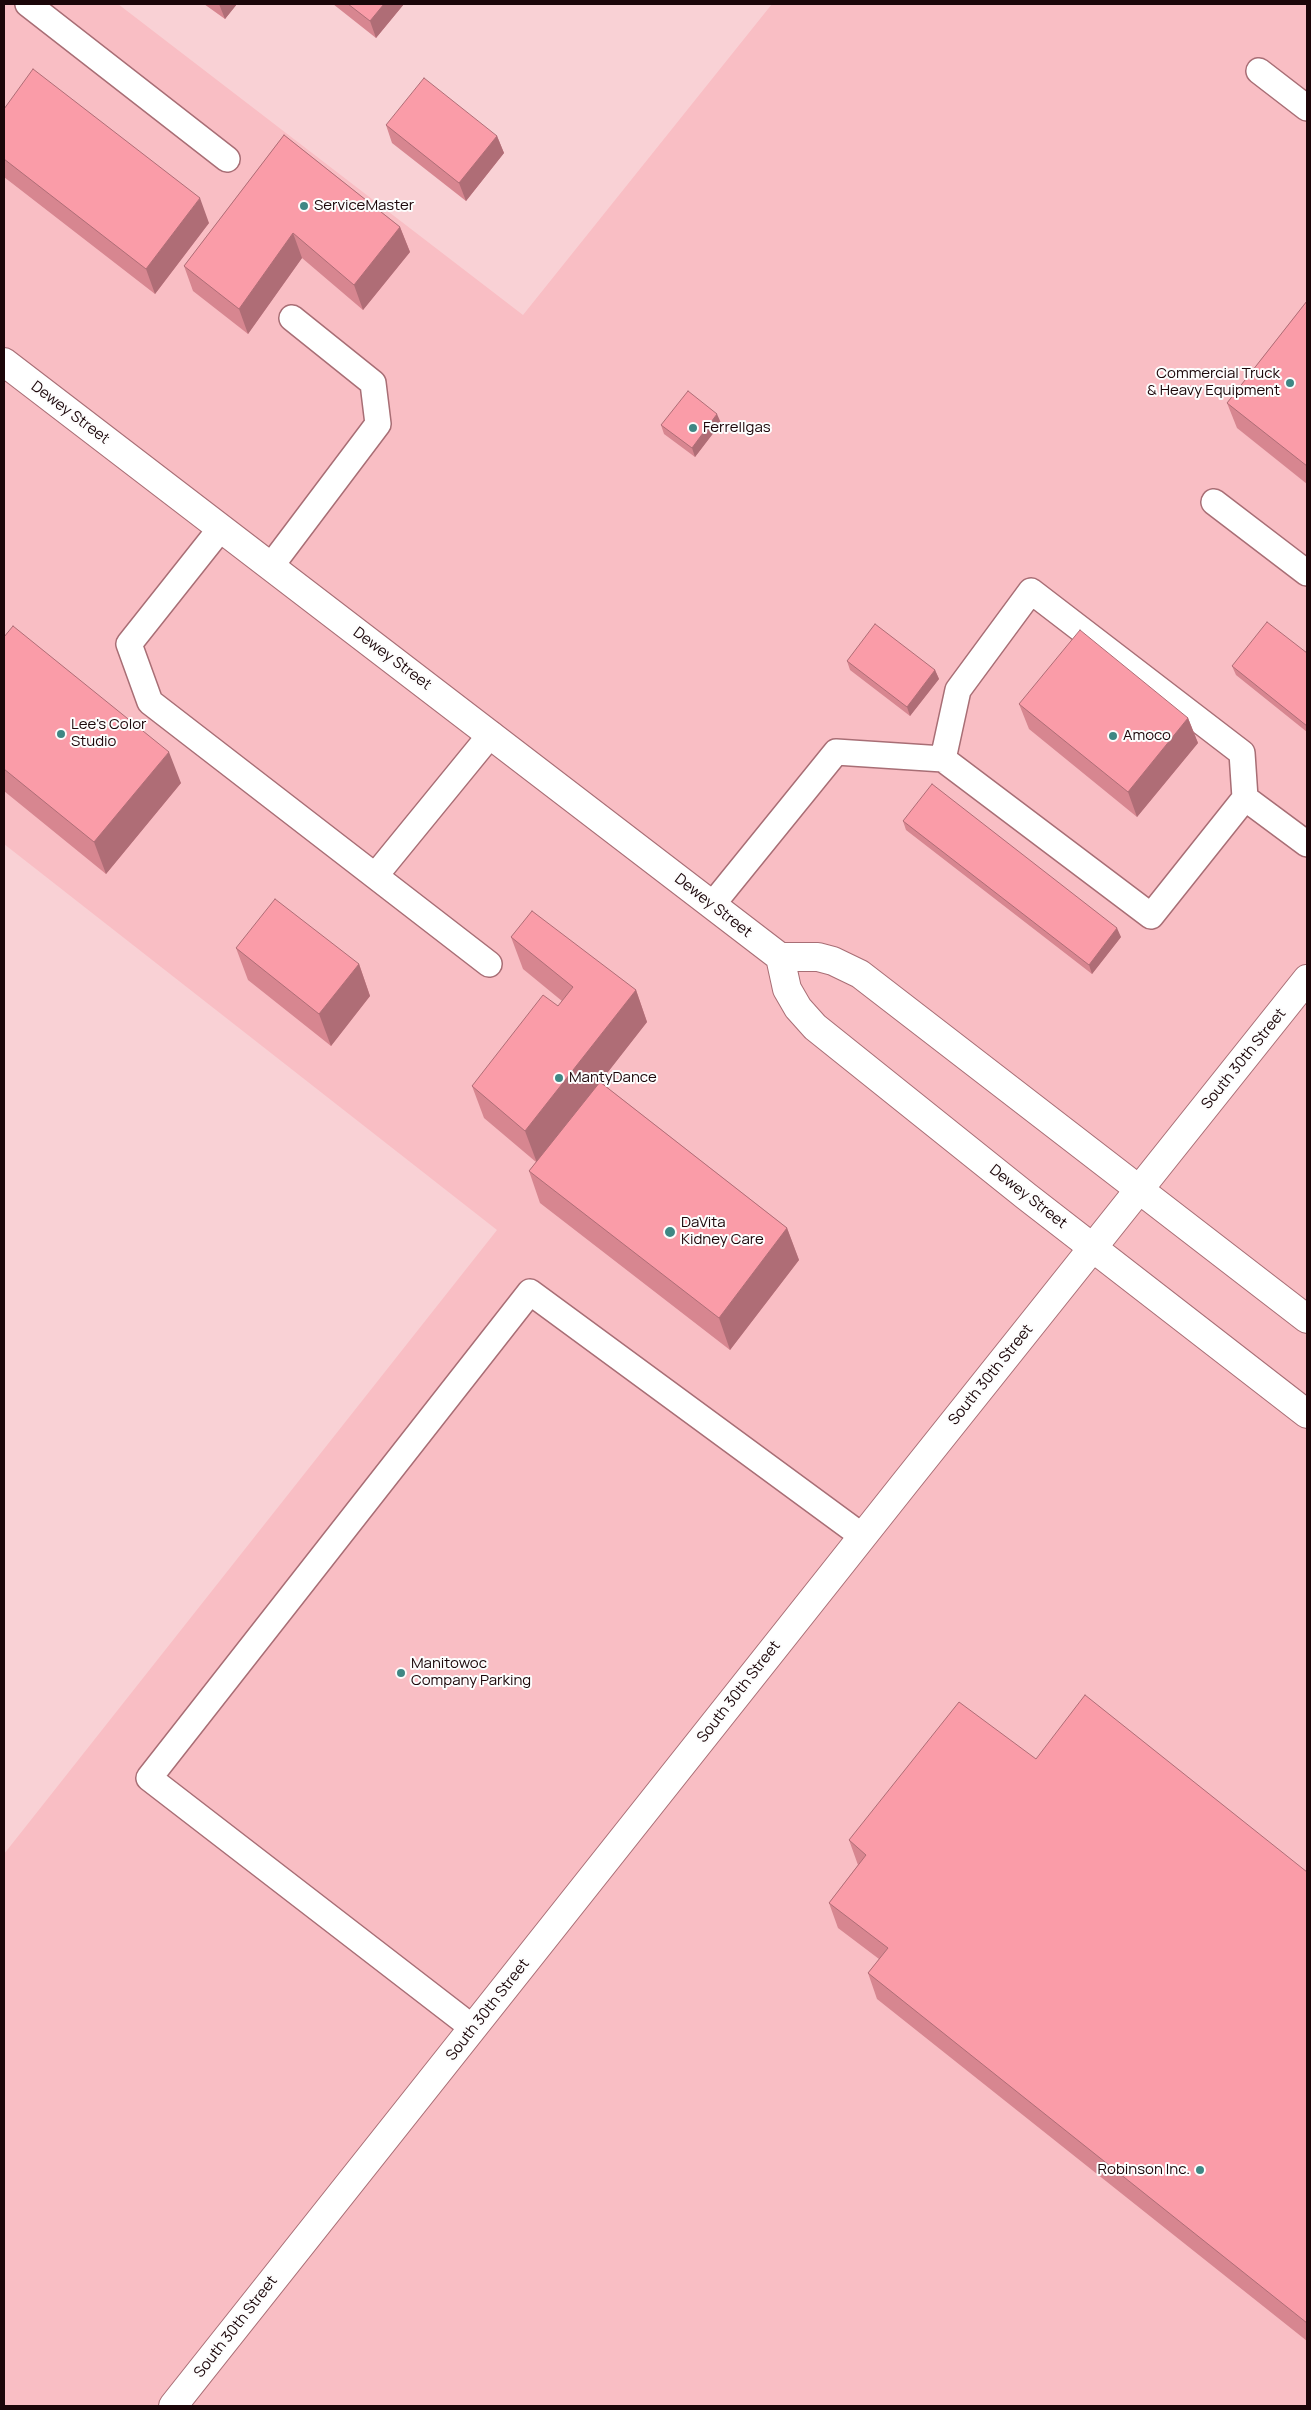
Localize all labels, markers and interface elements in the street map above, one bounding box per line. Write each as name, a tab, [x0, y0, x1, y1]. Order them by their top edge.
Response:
place label: ServiceMaster	[314, 197, 414, 215]
marker: ServiceMaster	[298, 200, 310, 212]
place label: Commercial Truck & Heavy Equipment	[1147, 365, 1280, 400]
marker: Commercial Truck & Heavy Equipment	[1284, 377, 1296, 389]
street label: Dewey Street	[27, 378, 113, 448]
place label: Ferrellgas	[703, 419, 771, 437]
marker: Ferrellgas	[687, 422, 699, 434]
street label: Dewey Street	[349, 624, 435, 694]
place label: Lee's Color Studio	[71, 716, 146, 751]
place label: Amoco	[1123, 727, 1171, 745]
marker: Lee's Color Studio	[55, 728, 67, 740]
marker: Amoco	[1107, 730, 1119, 742]
street label: Dewey Street	[671, 870, 755, 942]
street label: South 30th Street	[1198, 1005, 1290, 1113]
place label: MantyDance	[569, 1069, 657, 1087]
marker: MantyDance	[553, 1072, 565, 1084]
street label: Dewey Street	[986, 1161, 1070, 1233]
place label: DaVita Kidney Care	[681, 1214, 764, 1249]
marker: DaVita Kidney Care	[663, 1225, 677, 1239]
street label: South 30th Street	[945, 1321, 1037, 1429]
street label: South 30th Street	[694, 1637, 784, 1747]
place label: Manitowoc Company Parking	[411, 1655, 531, 1690]
marker: Manitowoc Company Parking	[395, 1667, 407, 1679]
street label: South 30th Street	[443, 1955, 533, 2065]
place label: Robinson Inc.	[1098, 2161, 1190, 2179]
marker: Robinson Inc.	[1194, 2164, 1206, 2176]
street label: South 30th Street	[191, 2272, 281, 2382]

